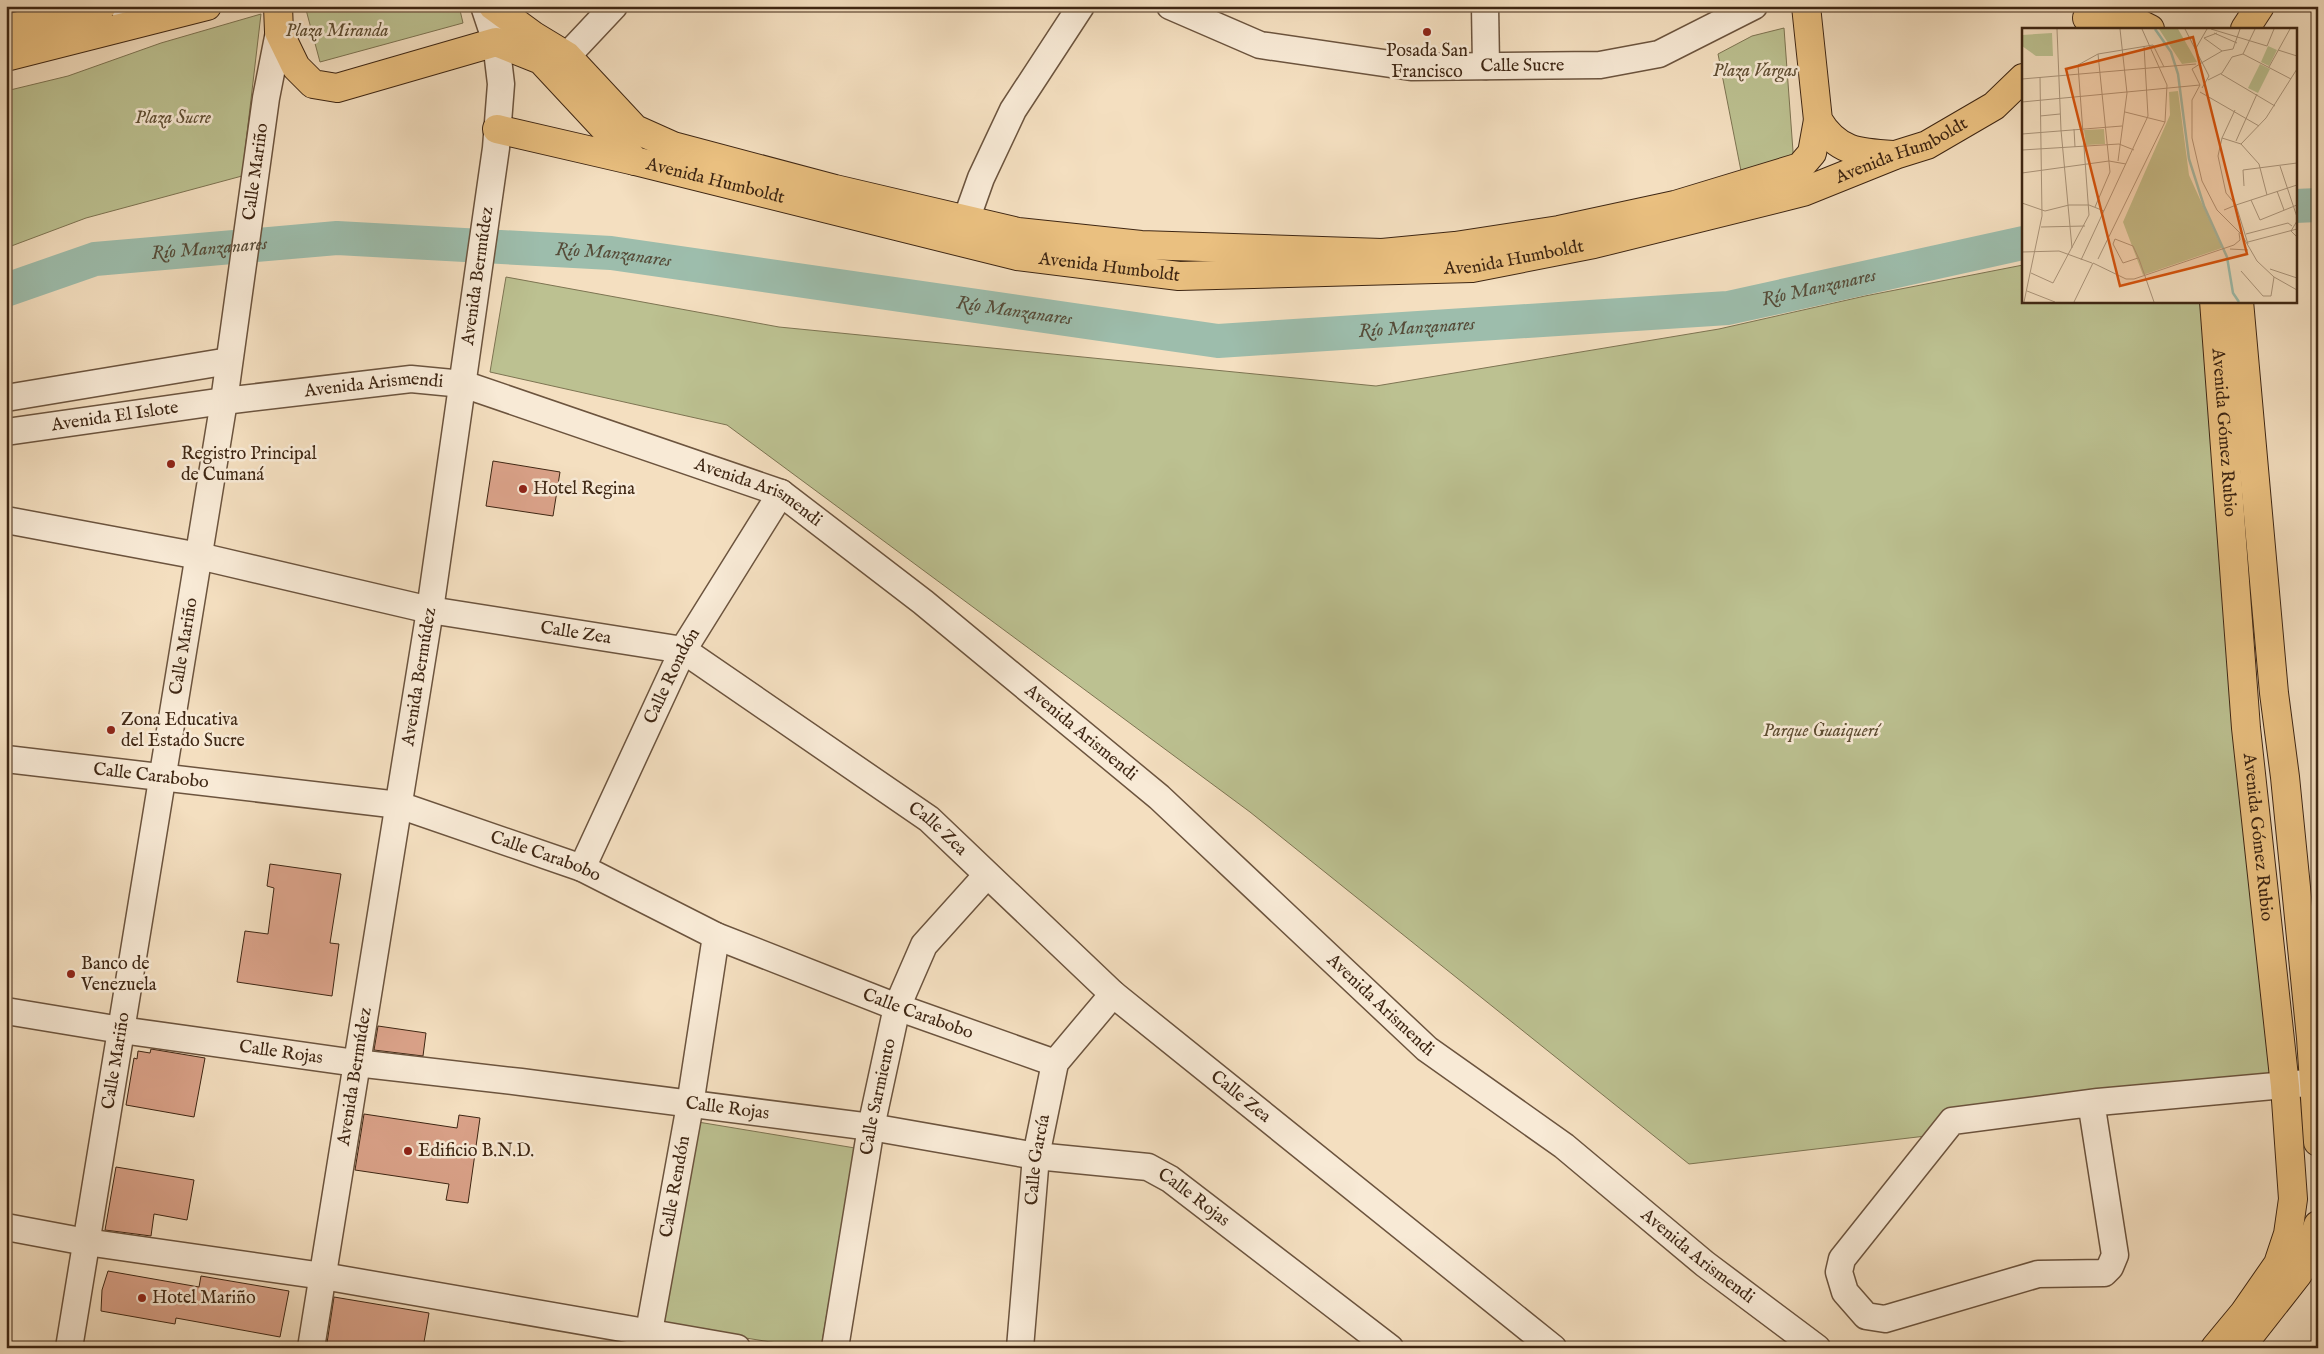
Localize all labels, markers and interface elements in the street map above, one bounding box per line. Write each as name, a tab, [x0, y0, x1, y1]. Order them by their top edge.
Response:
park label: Plaza Miranda	[285, 20, 389, 43]
marker: Posada San Francisco	[1421, 26, 1433, 38]
inset map	[2022, 28, 2296, 302]
place label: Posada San Francisco	[1386, 40, 1468, 84]
street label: Calle Sucre	[1480, 54, 1564, 78]
park label: Plaza Vargas	[1713, 60, 1798, 83]
park label: Plaza Sucre	[135, 107, 211, 130]
street label: Avenida Humboldt	[1831, 112, 1972, 190]
street label: Calle Mariño	[238, 121, 274, 222]
street label: Avenida Humboldt	[643, 152, 787, 209]
street label: Avenida Bermúdez	[456, 205, 499, 348]
water label: Río Manzanares	[150, 232, 269, 266]
street label: Avenida Humboldt	[1442, 235, 1586, 280]
water label: Río Manzanares	[555, 238, 673, 274]
street label: Avenida Humboldt	[1037, 247, 1181, 288]
water label: Río Manzanares	[1759, 264, 1879, 312]
water label: Río Manzanares	[955, 291, 1074, 332]
water label: Río Manzanares	[1358, 312, 1476, 344]
street label: Avenida Gómez Rubio	[2206, 347, 2242, 518]
street label: Avenida Arismendi	[302, 368, 444, 403]
street label: Avenida El Islote	[49, 396, 180, 437]
place label: Registro Principal de Cumaná	[181, 443, 317, 487]
street label: Avenida Arismendi	[690, 452, 827, 532]
marker: Registro Principal de Cumaná	[165, 458, 177, 470]
place label: Hotel Regina	[533, 478, 635, 501]
marker: Hotel Regina	[517, 483, 529, 495]
street label: Calle Mariño	[165, 596, 203, 697]
street label: Avenida Bermúdez	[397, 606, 442, 748]
street label: Calle Zea	[539, 616, 613, 650]
street label: Calle Rondón	[639, 623, 706, 728]
street label: Avenida Arismendi	[1019, 679, 1142, 786]
place label: Zona Educativa del Estado Sucre	[121, 709, 245, 753]
park label: Parque Guaiquerí	[1763, 720, 1882, 743]
marker: Zona Educativa del Estado Sucre	[105, 724, 117, 736]
street label: Avenida Gómez Rubio	[2237, 751, 2279, 923]
street label: Calle Carabobo	[92, 758, 210, 794]
street label: Calle Zea	[904, 797, 972, 861]
street label: Calle Carabobo	[487, 826, 605, 887]
street label: Avenida Arismendi	[1321, 948, 1439, 1062]
place label: Banco de Venezuela	[80, 953, 157, 997]
marker: Banco de Venezuela	[65, 968, 77, 980]
street label: Calle Carabobo	[859, 983, 977, 1045]
street label: Avenida Bermúdez	[332, 1006, 377, 1148]
street label: Calle Mariño	[97, 1010, 135, 1111]
street label: Calle Rojas	[238, 1035, 324, 1070]
street label: Calle Sarmiento	[855, 1036, 901, 1157]
street label: Calle Zea	[1206, 1065, 1276, 1128]
street label: Calle Rojas	[684, 1092, 771, 1125]
street label: Calle García	[1020, 1112, 1056, 1206]
street label: Calle Rendón	[655, 1134, 696, 1239]
place label: Edificio B.N.D.	[418, 1140, 534, 1163]
marker: Edificio B.N.D.	[402, 1145, 414, 1157]
street label: Calle Rojas	[1154, 1163, 1234, 1232]
street label: Avenida Arismendi	[1635, 1203, 1759, 1309]
place label: Hotel Mariño	[152, 1287, 256, 1310]
marker: Hotel Mariño	[136, 1292, 148, 1304]

